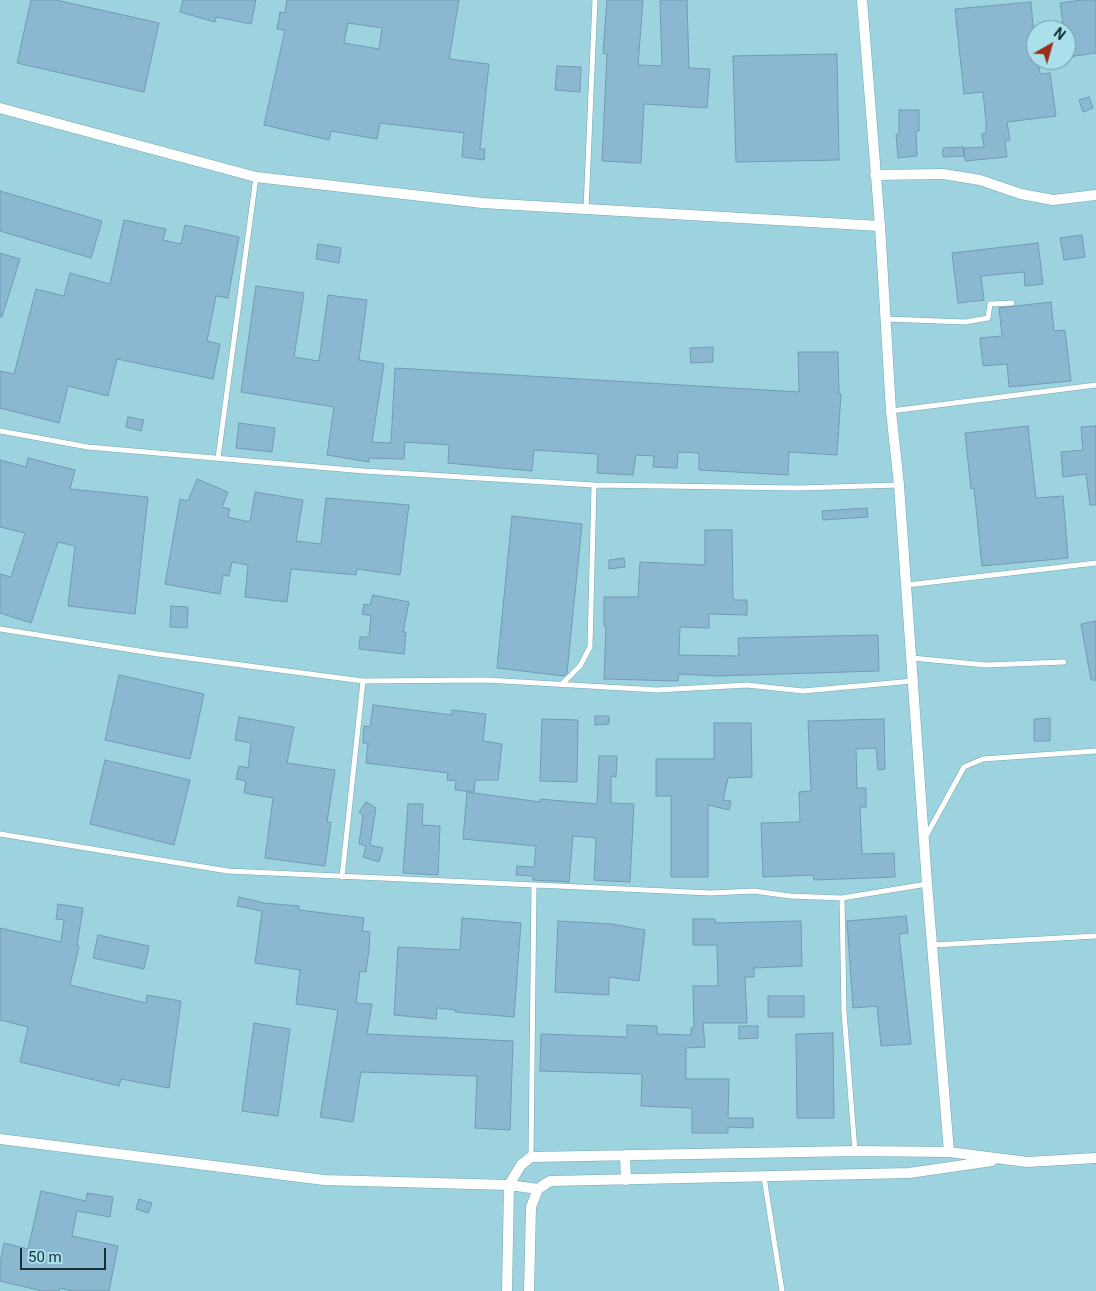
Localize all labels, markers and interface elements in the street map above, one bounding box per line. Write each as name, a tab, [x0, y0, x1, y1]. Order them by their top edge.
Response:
north arrow	[1026, 20, 1076, 70]
text: N	[1051, 25, 1068, 43]
scale bar	[22, 1238, 109, 1270]
text: 50 m	[28, 1248, 62, 1266]

